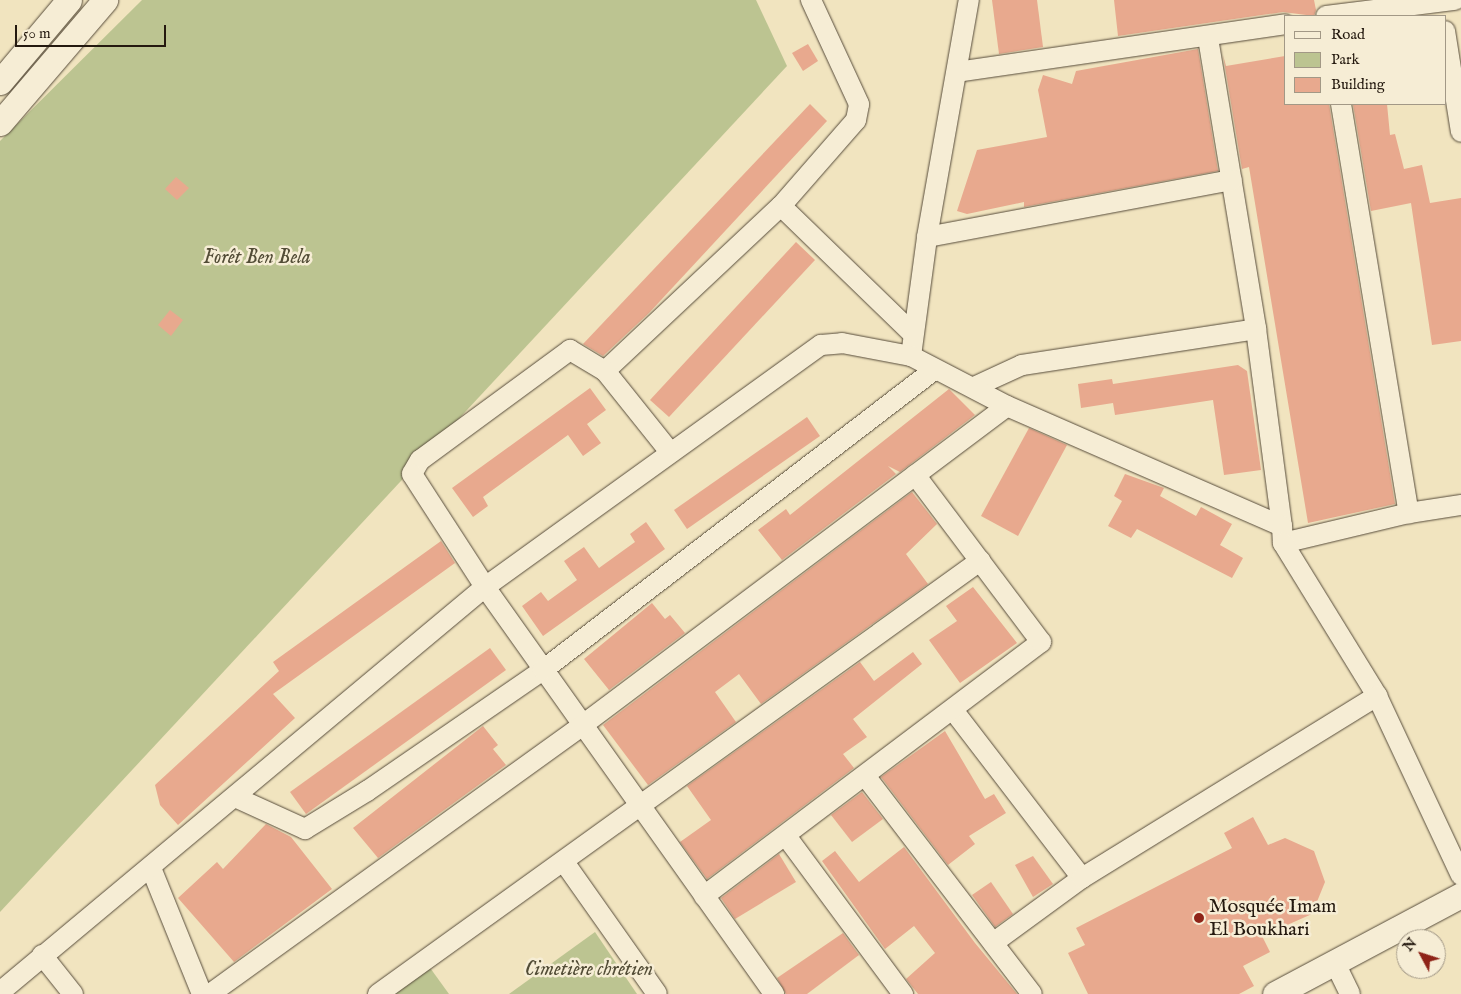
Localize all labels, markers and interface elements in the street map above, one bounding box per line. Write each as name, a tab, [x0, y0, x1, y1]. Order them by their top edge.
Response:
scale bar	[18, 15, 169, 47]
legend	[1284, 15, 1446, 105]
text: 50 m	[23, 24, 51, 43]
text: Road	[1331, 25, 1365, 44]
text: Park	[1331, 50, 1360, 69]
text: Building	[1331, 75, 1385, 94]
park label: Forêt Ben Bela	[203, 245, 311, 269]
place label: Mosquée Imam El Boukhari	[1209, 894, 1337, 941]
marker: Mosquée Imam El Boukhari	[1193, 912, 1205, 924]
north arrow	[1396, 929, 1446, 979]
text: N	[1399, 935, 1421, 955]
park label: Cimetière chrétien	[525, 957, 653, 981]

